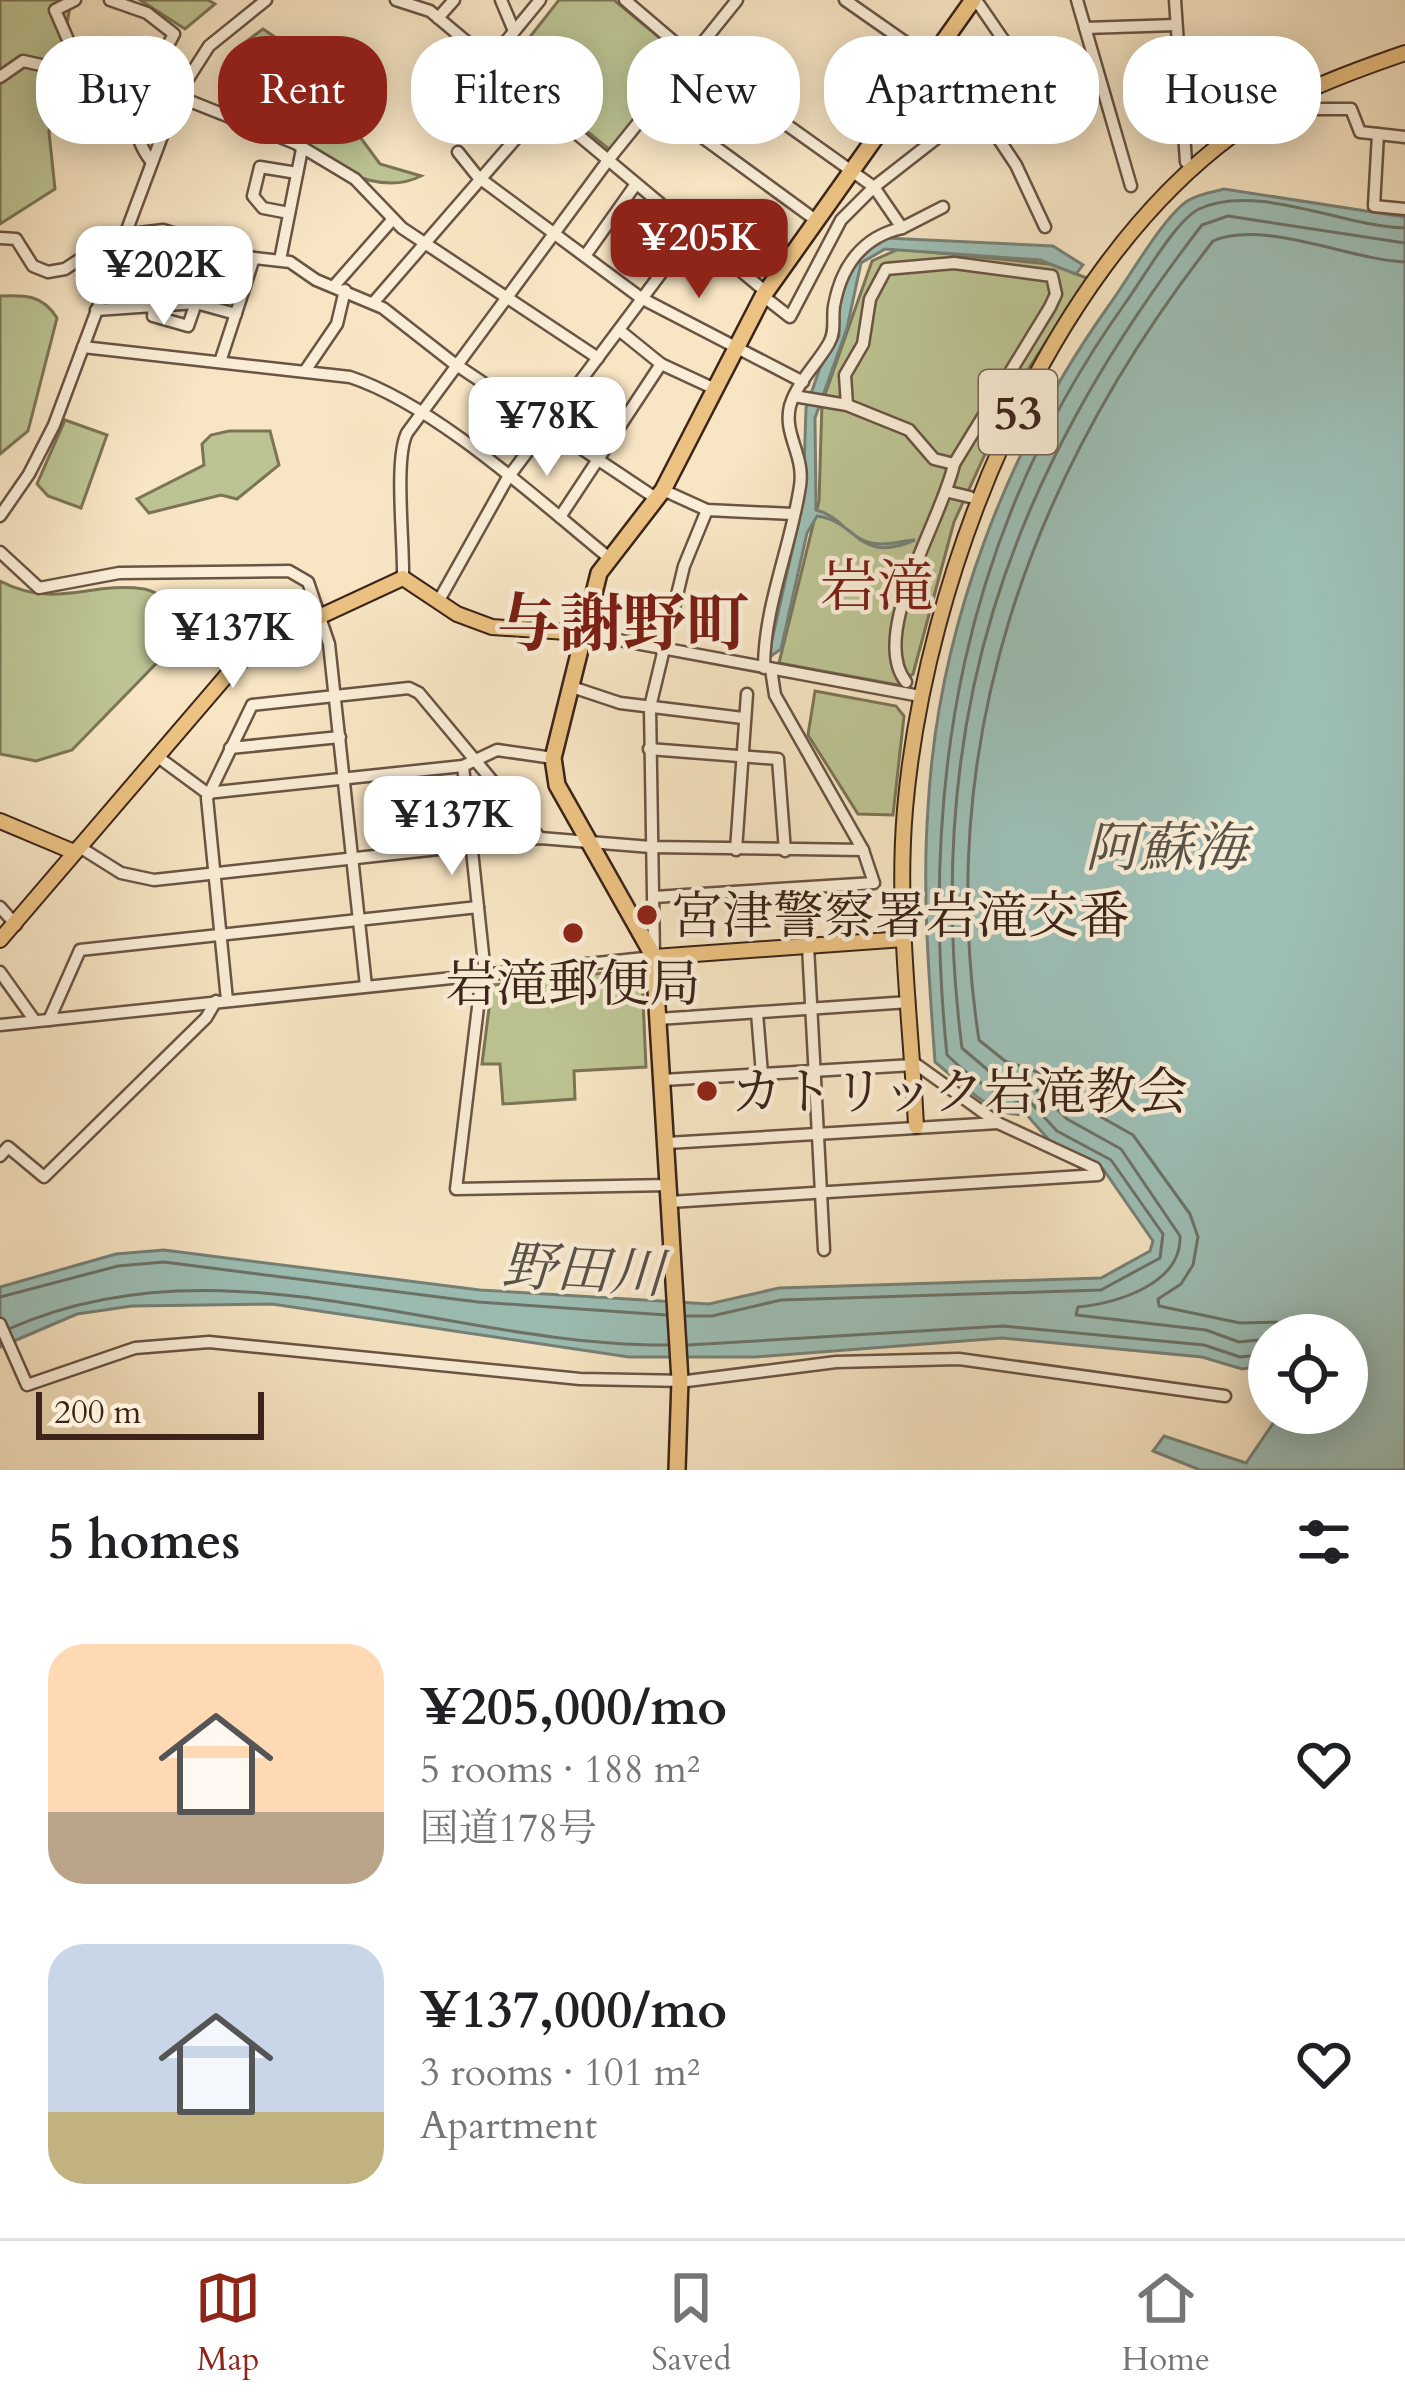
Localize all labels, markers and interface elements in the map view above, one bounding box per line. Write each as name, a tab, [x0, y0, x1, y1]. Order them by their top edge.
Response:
chip: Buy	[36, 36, 194, 144]
chip: Rent	[218, 36, 387, 144]
chip: Filters	[411, 36, 603, 144]
chip: New	[627, 36, 800, 144]
chip: Apartment	[824, 36, 1099, 144]
chip: House	[1123, 36, 1321, 144]
pin: ¥205K	[615, 199, 783, 301]
text: ¥205K	[638, 211, 760, 264]
pin: ¥202K	[80, 226, 248, 328]
text: ¥202K	[103, 238, 225, 291]
road number: 53	[979, 370, 1057, 454]
pin: ¥78K	[476, 377, 618, 479]
text: ¥78K	[496, 389, 598, 442]
district label: 岩滝	[820, 550, 934, 627]
district label: 与謝野町	[497, 583, 749, 668]
pin: ¥137K	[149, 589, 317, 691]
text: ¥137K	[172, 601, 294, 654]
pin: ¥137K	[368, 776, 536, 878]
text: ¥137K	[391, 788, 513, 841]
water label: 阿蘇海	[1085, 813, 1254, 886]
place label: 宮津警察署岩滝交番	[671, 882, 1130, 952]
marker: 宮津警察署岩滝交番	[634, 902, 660, 928]
marker: 岩滝郵便局	[560, 920, 586, 946]
place label: 岩滝郵便局	[445, 950, 701, 1020]
place label: カトリック岩滝教会	[731, 1058, 1188, 1128]
marker: カトリック岩滝教会	[694, 1078, 720, 1104]
water label: 野田川	[500, 1231, 671, 1312]
map controls	[1248, 1314, 1368, 1434]
button: locate	[1248, 1314, 1368, 1434]
scale bar	[36, 1386, 264, 1439]
text: 200 m	[54, 1390, 141, 1435]
text: 5 homes	[48, 1507, 240, 1577]
icon: filters	[1291, 1509, 1357, 1575]
text: ¥205,000/mo	[420, 1673, 727, 1743]
icon: home	[144, 1692, 288, 1836]
icon: heart	[1291, 1731, 1357, 1797]
text: 5 rooms · 188 m²	[420, 1743, 700, 1796]
text: 国道178号	[420, 1802, 597, 1855]
text: ¥137,000/mo	[420, 1976, 727, 2046]
icon: home	[144, 1992, 288, 2136]
icon: heart	[1291, 2031, 1357, 2097]
text: 3 rooms · 101 m²	[420, 2046, 700, 2099]
text: Apartment	[420, 2099, 597, 2152]
tab: Map	[195, 2265, 261, 2382]
tab: Saved	[651, 2265, 731, 2382]
tab: Home	[1122, 2265, 1210, 2382]

